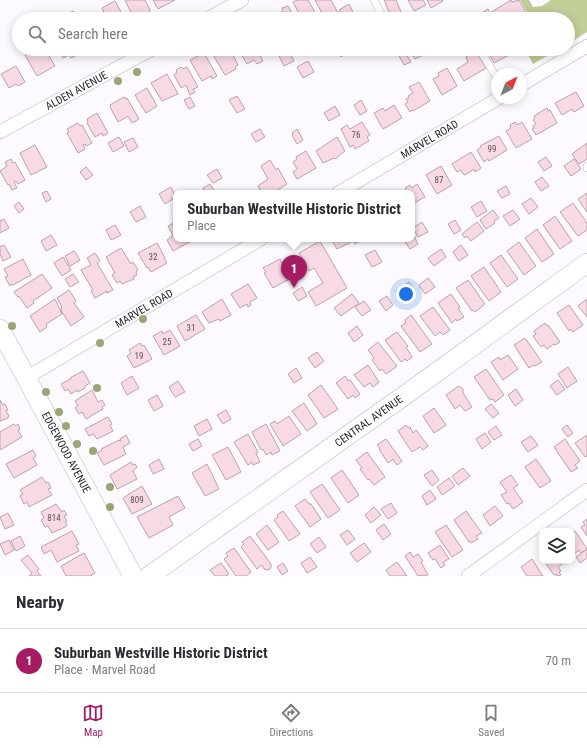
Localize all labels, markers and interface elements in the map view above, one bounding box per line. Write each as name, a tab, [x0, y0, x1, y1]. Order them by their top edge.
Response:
search box	[12, 12, 575, 56]
icon: search	[26, 23, 48, 45]
text: Search here	[58, 25, 128, 43]
street label: ALDEN AVENUE	[43, 68, 110, 113]
north arrow	[491, 68, 527, 104]
street label: MARVEL ROAD	[398, 117, 461, 162]
house number: 76	[352, 130, 360, 140]
house number: 99	[488, 144, 496, 154]
house number: 87	[435, 175, 444, 185]
popup	[173, 190, 415, 242]
text: Suburban Westville Historic District	[187, 200, 401, 218]
text: Place	[187, 218, 216, 233]
house number: 32	[149, 252, 158, 262]
pin: 1	[281, 255, 307, 288]
your location	[396, 284, 416, 304]
street label: MARVEL ROAD	[113, 287, 175, 331]
house number: 31	[187, 323, 195, 333]
house number: 25	[163, 337, 172, 347]
house number: 19	[135, 351, 143, 361]
street label: CENTRAL AVENUE	[333, 392, 406, 450]
street label: EDGEWOOD AVENUE	[39, 410, 93, 496]
house number: 809	[130, 495, 144, 505]
house number: 814	[47, 513, 61, 523]
map controls	[539, 528, 575, 564]
button: layers	[539, 528, 575, 564]
text: Nearby	[16, 592, 64, 612]
text: Suburban Westville Historic District	[54, 644, 268, 662]
text: 1	[26, 653, 32, 668]
text: 70 m	[545, 653, 571, 668]
text: Place · Marvel Road	[54, 662, 155, 677]
tab: Map	[82, 702, 104, 739]
tab: Directions	[269, 702, 313, 739]
tab: Saved	[478, 702, 505, 739]

